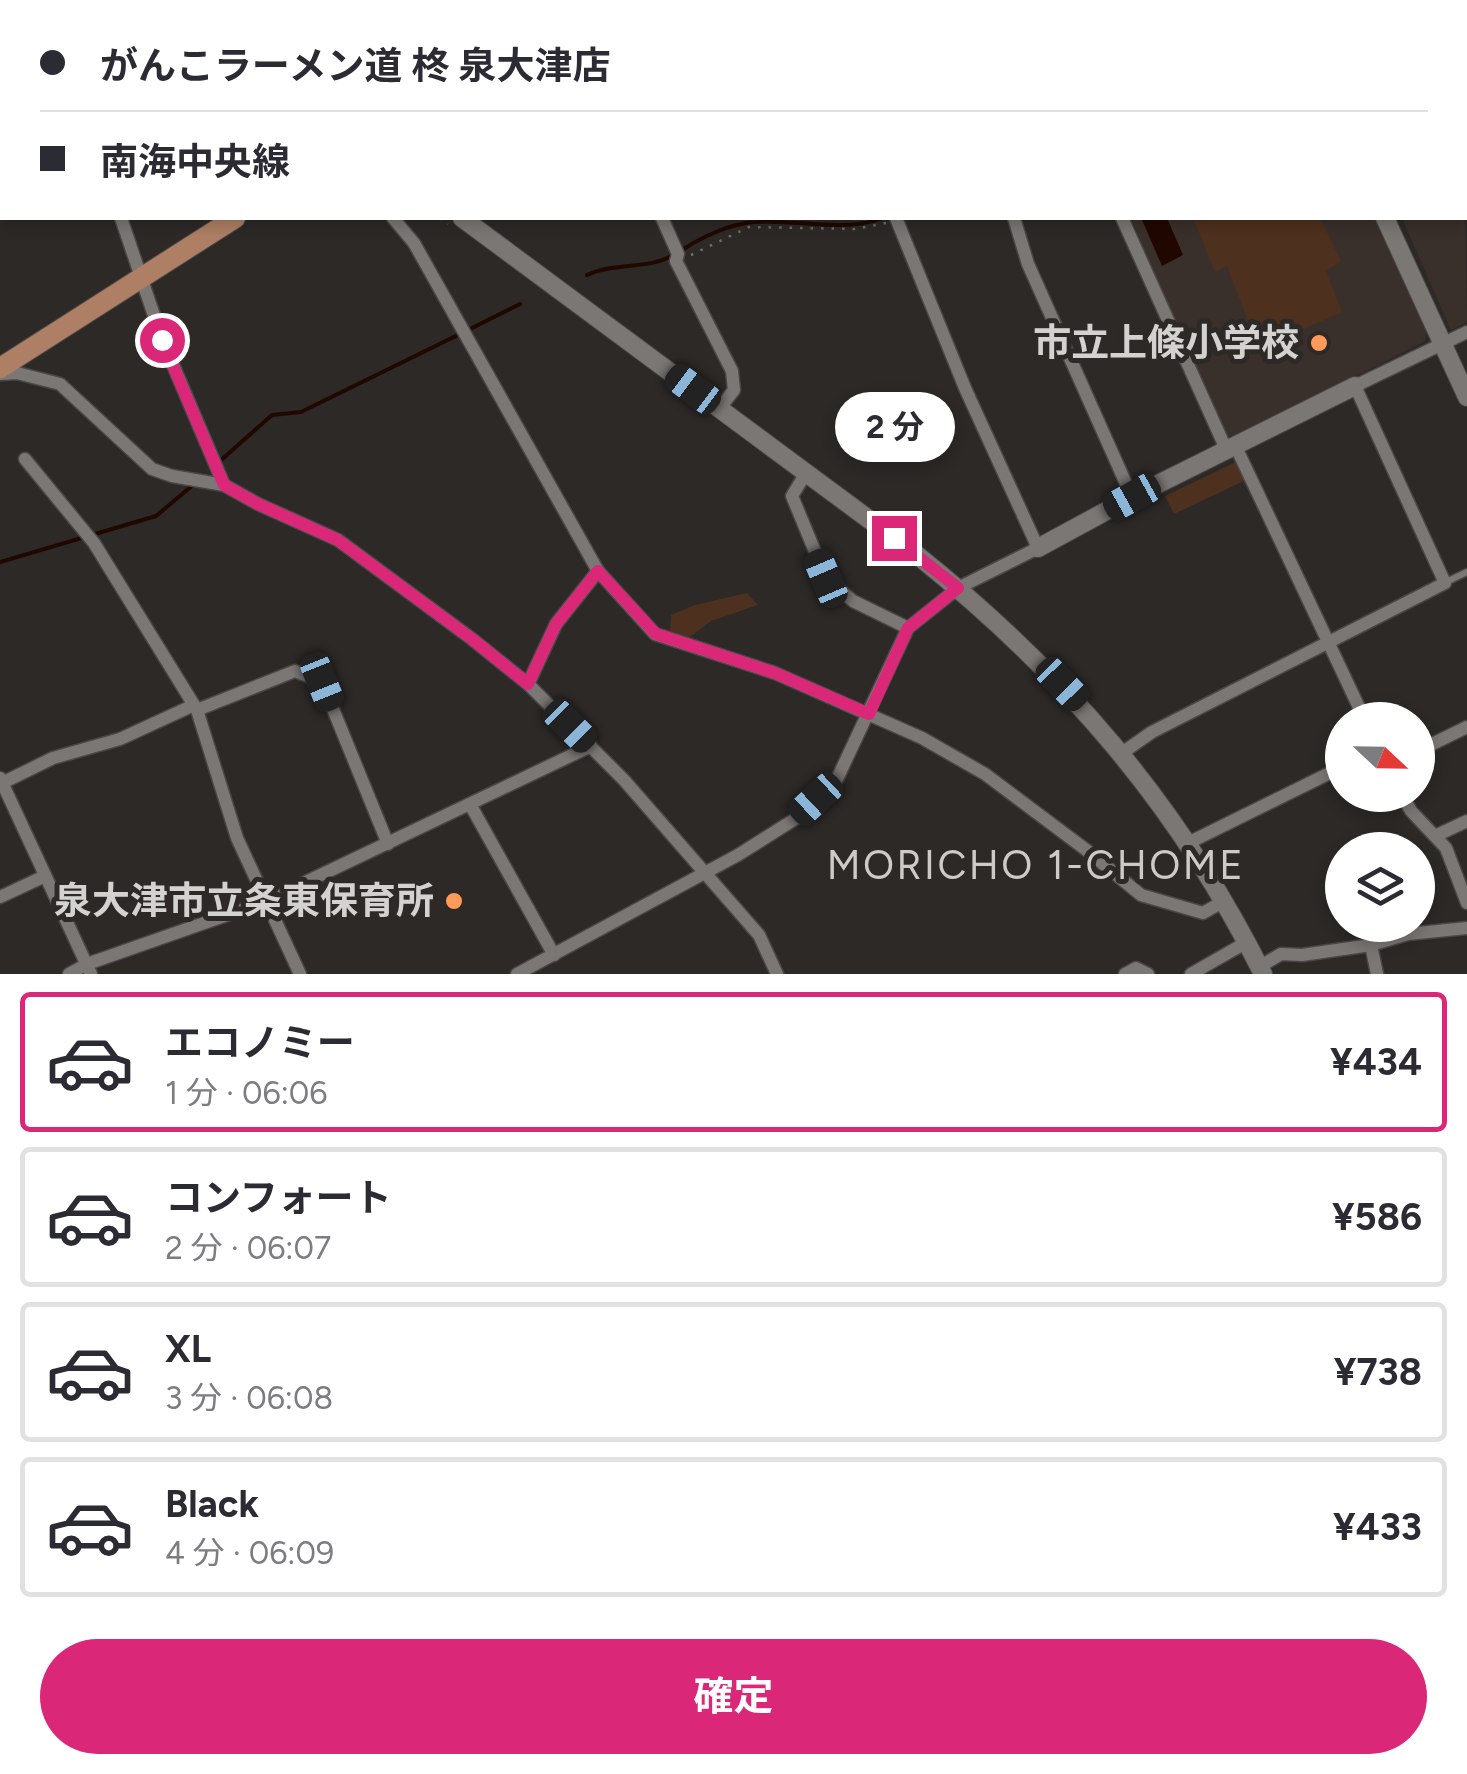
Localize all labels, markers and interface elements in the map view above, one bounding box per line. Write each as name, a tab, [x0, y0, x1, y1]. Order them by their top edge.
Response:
text: がんこラーメン道 柊 泉大津店	[100, 43, 611, 89]
text: 南海中央線	[100, 139, 290, 185]
route start	[140, 318, 185, 363]
place label: 市立上條小学校	[1033, 320, 1299, 366]
marker: 市立上條小学校	[1308, 332, 1330, 354]
car	[660, 359, 726, 419]
callout: 2 分	[834, 393, 954, 463]
text: 2 分	[866, 408, 924, 446]
car	[1098, 469, 1166, 525]
route end	[872, 516, 917, 561]
car	[800, 545, 852, 611]
car	[297, 649, 347, 715]
car	[1030, 652, 1094, 716]
car	[538, 694, 602, 758]
north arrow	[1325, 702, 1435, 812]
map controls	[1325, 702, 1435, 942]
car	[784, 768, 848, 830]
button: layers	[1325, 832, 1435, 942]
district label: MORICHO 1-CHOME	[827, 841, 1245, 889]
place label: 泉大津市立条東保育所	[54, 878, 434, 924]
marker: 泉大津市立条東保育所	[443, 890, 465, 912]
icon: car	[45, 1017, 135, 1107]
text: エコノミー	[165, 1020, 355, 1066]
text: ¥434	[1330, 1039, 1422, 1085]
text: 1 分 · 06:06	[165, 1074, 327, 1112]
icon: car	[45, 1172, 135, 1262]
text: コンフォート	[165, 1175, 392, 1221]
text: ¥586	[1332, 1194, 1422, 1240]
text: 2 分 · 06:07	[165, 1229, 331, 1267]
text: XL	[165, 1326, 211, 1372]
icon: car	[45, 1327, 135, 1417]
text: ¥738	[1334, 1349, 1422, 1395]
text: 3 分 · 06:08	[165, 1379, 333, 1417]
text: Black	[165, 1481, 259, 1527]
icon: car	[45, 1482, 135, 1572]
text: ¥433	[1333, 1504, 1422, 1550]
text: 4 分 · 06:09	[165, 1534, 334, 1572]
button: 確定	[40, 1639, 1427, 1754]

